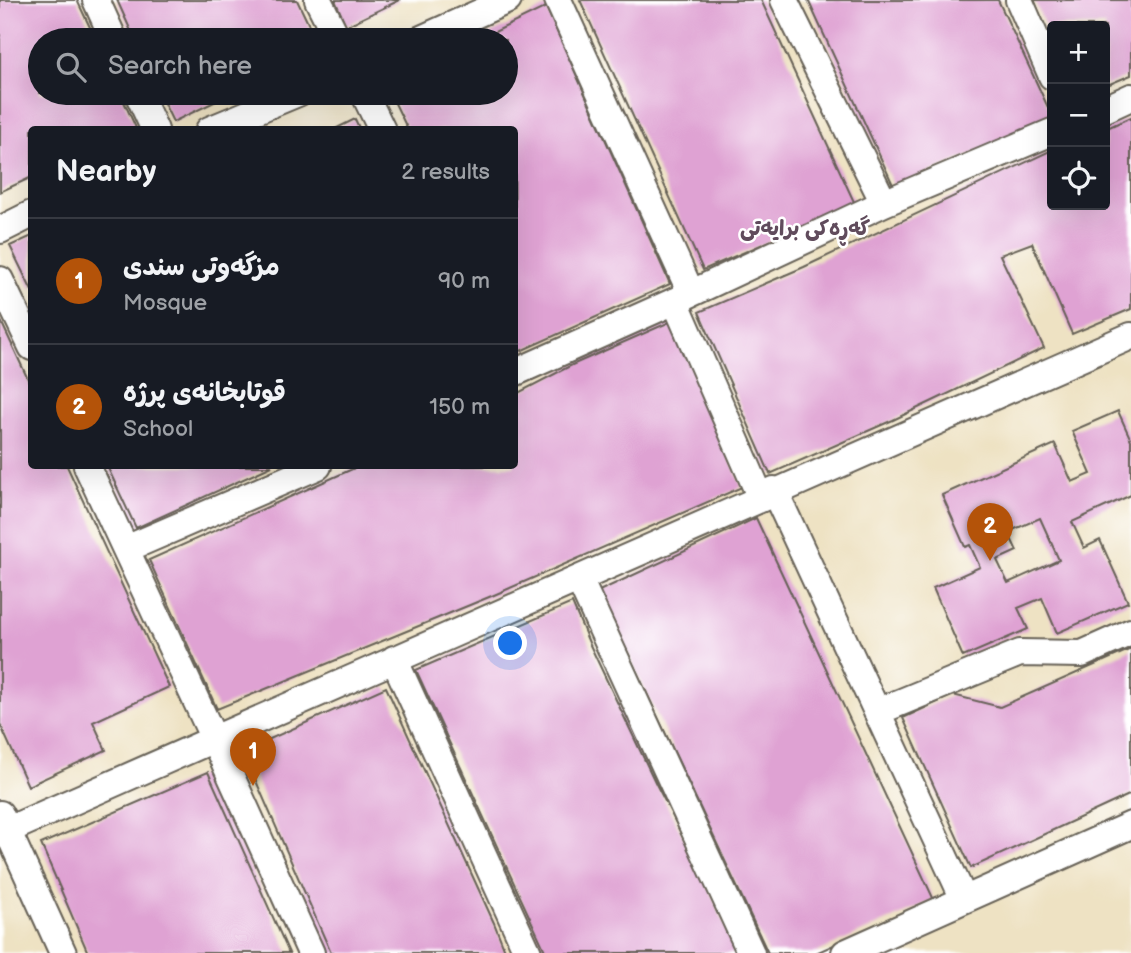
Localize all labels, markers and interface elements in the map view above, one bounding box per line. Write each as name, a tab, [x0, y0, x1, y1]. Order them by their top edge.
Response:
map controls	[1047, 21, 1110, 210]
button: +	[1047, 21, 1110, 84]
search box	[28, 28, 518, 105]
icon: search	[52, 48, 90, 86]
text: Search here	[108, 51, 252, 82]
button: −	[1047, 84, 1110, 147]
button: locate	[1047, 147, 1110, 210]
text: Nearby	[56, 154, 156, 190]
text: 2 results	[401, 158, 490, 186]
district label: گەڕەکی برایەتی	[740, 215, 871, 246]
text: مزگەوتی سندی	[123, 252, 280, 283]
text: 1	[74, 267, 84, 295]
text: 90 m	[438, 267, 490, 295]
text: Mosque	[123, 289, 207, 317]
text: قوتابخانەی پرژە	[123, 378, 286, 409]
text: 2	[72, 393, 86, 421]
text: 150 m	[429, 393, 490, 421]
text: School	[123, 415, 193, 443]
pin: 2	[967, 503, 1013, 561]
your location	[493, 626, 527, 660]
pin: 1	[230, 728, 276, 786]

